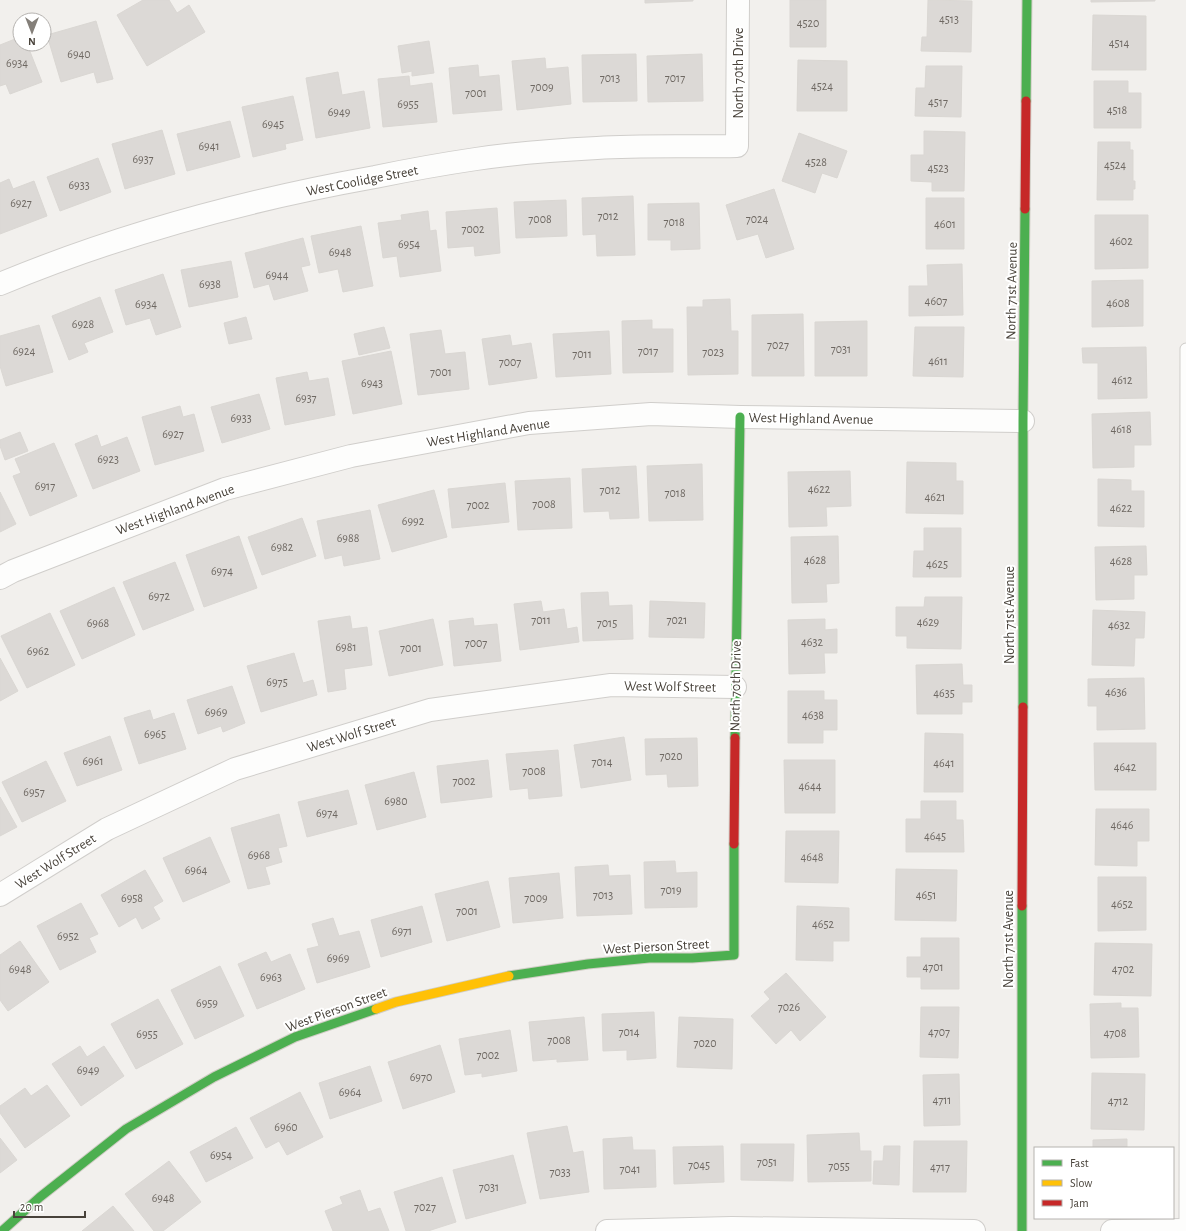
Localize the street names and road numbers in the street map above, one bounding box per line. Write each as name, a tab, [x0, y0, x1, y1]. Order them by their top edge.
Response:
street label: North 70th Drive	[732, 28, 746, 119]
street label: West Coolidge Street	[305, 163, 420, 199]
street label: North 71st Avenue	[1004, 242, 1020, 340]
street label: West Highland Avenue	[748, 411, 873, 427]
street label: West Highland Avenue	[425, 416, 551, 450]
street label: West Highland Avenue	[114, 482, 236, 538]
street label: North 71st Avenue	[1003, 566, 1017, 664]
street label: North 70th Drive	[728, 640, 744, 732]
street label: West Wolf Street	[624, 679, 717, 695]
street label: West Wolf Street	[305, 715, 398, 755]
street label: West Wolf Street	[13, 831, 99, 892]
street label: North 71st Avenue	[1002, 890, 1016, 988]
street label: West Pierson Street	[603, 937, 710, 957]
street label: West Pierson Street	[284, 985, 389, 1035]

